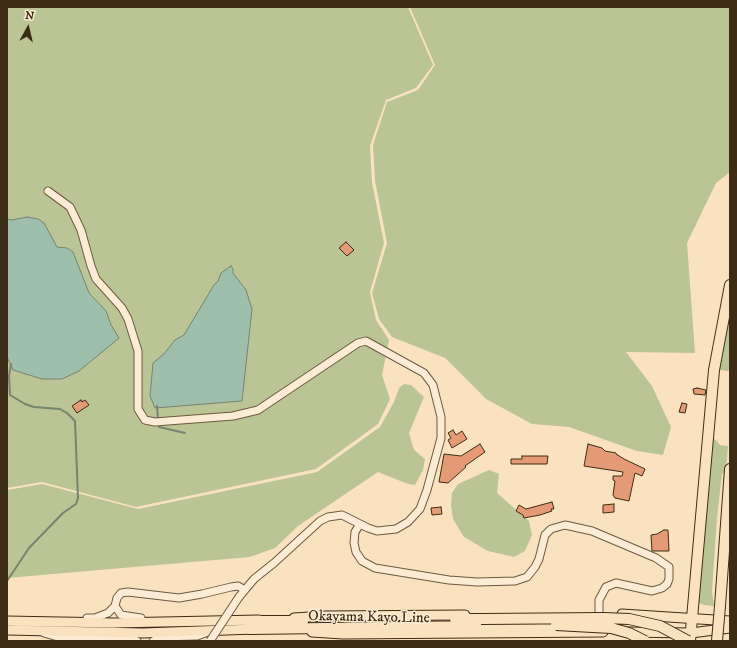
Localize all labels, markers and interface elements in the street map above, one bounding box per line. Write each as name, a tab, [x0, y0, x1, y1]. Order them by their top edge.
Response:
north arrow	[8, 8, 48, 48]
text: N	[24, 9, 35, 24]
street label: Okayama Kayo Line	[308, 608, 430, 628]

